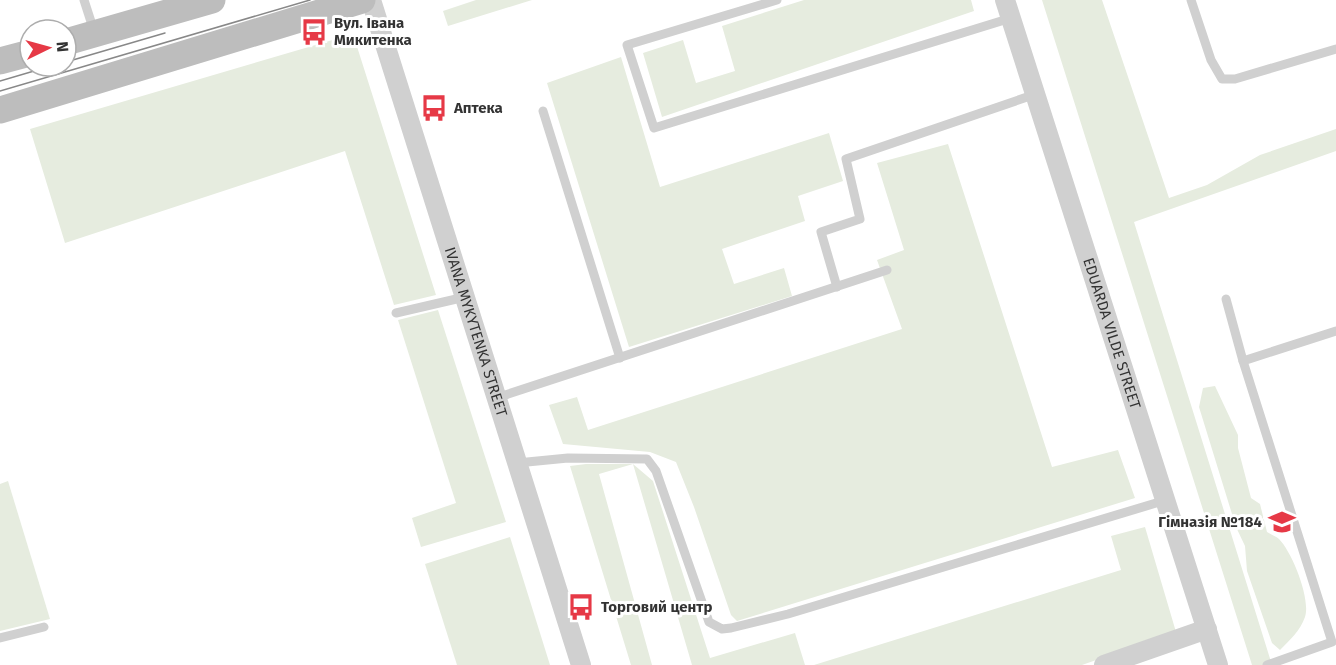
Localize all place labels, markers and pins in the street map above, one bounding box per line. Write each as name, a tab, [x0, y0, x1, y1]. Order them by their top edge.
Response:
place label: Вул. Івана Микитенка	[334, 14, 412, 49]
bus stop icon: Вул. Івана Микитенка	[299, 17, 329, 47]
bus stop icon: Аптека	[419, 93, 449, 123]
place label: Аптека	[453, 99, 503, 117]
school or university icon: Гімназія №184	[1267, 507, 1297, 537]
place label: Гімназія №184	[1158, 513, 1263, 531]
bus stop icon: Торговий центр	[566, 592, 596, 622]
place label: Торговий центр	[601, 598, 712, 616]

